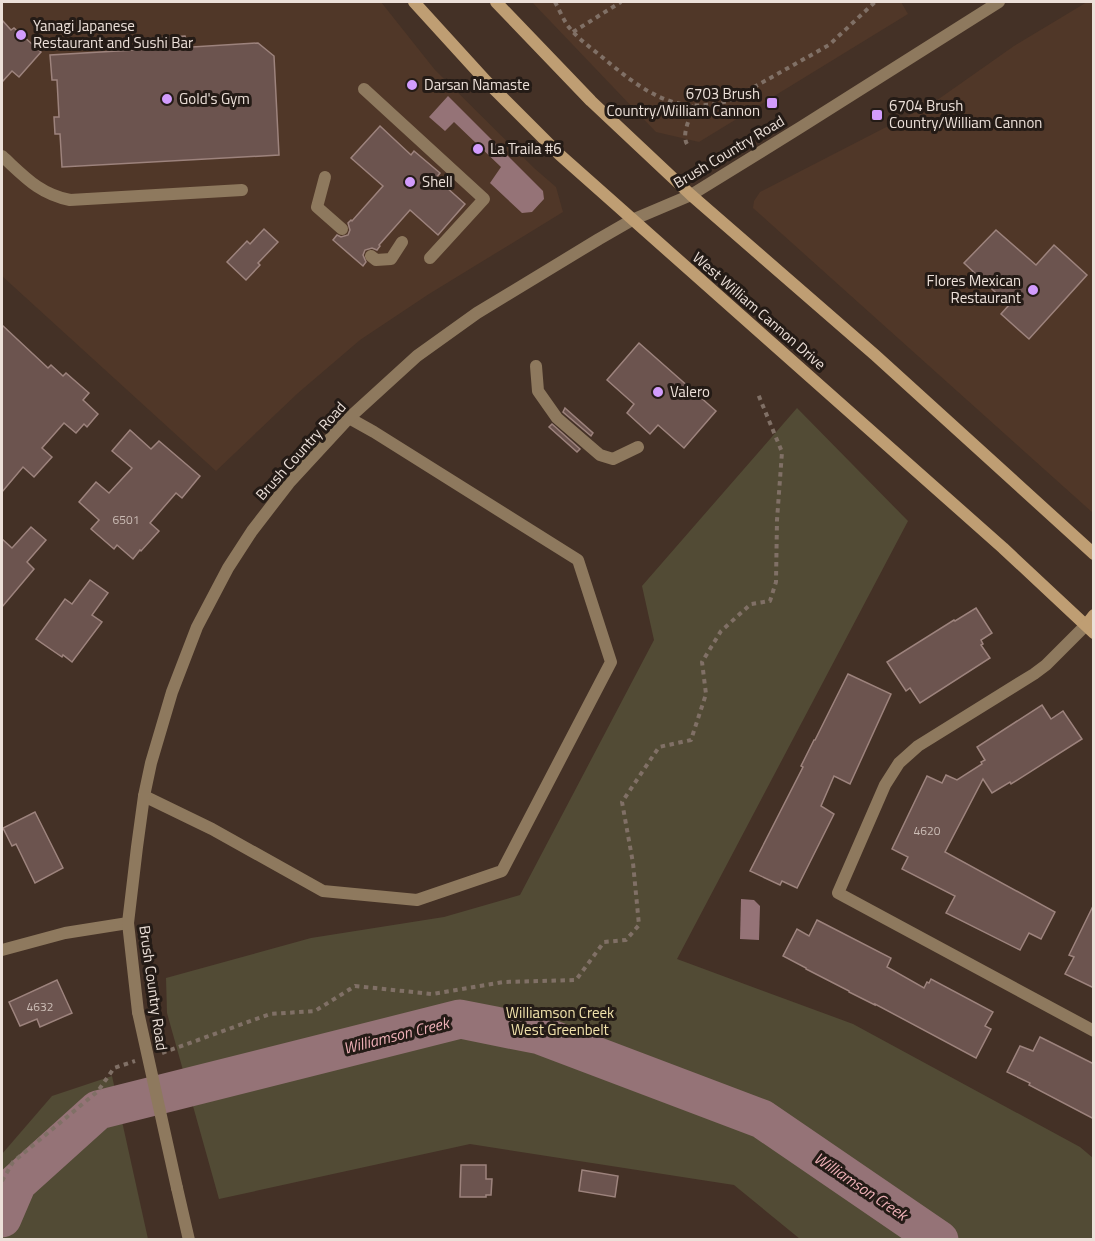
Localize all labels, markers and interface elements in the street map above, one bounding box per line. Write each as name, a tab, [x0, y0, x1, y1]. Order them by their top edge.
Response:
place label: Yanagi Japanese Restaurant and Sushi Bar	[33, 14, 193, 54]
marker: Yanagi Japanese Restaurant and Sushi Bar	[14, 28, 28, 42]
place label: Darsan Namaste	[424, 73, 530, 96]
marker: Darsan Namaste	[405, 78, 419, 92]
place label: 6703 Brush Country/William Cannon	[607, 82, 760, 122]
place label: Gold's Gym	[179, 87, 250, 110]
marker: Gold's Gym	[160, 92, 174, 106]
place label: 6704 Brush Country/William Cannon	[889, 94, 1042, 134]
marker: 6703 Brush Country/William Cannon	[765, 96, 779, 110]
marker: 6704 Brush Country/William Cannon	[870, 108, 884, 122]
street label: Brush Country Road	[669, 109, 789, 194]
place label: La Traila #6	[490, 137, 562, 160]
marker: La Traila #6	[471, 142, 485, 156]
place label: Shell	[422, 170, 453, 193]
marker: Shell	[403, 175, 417, 189]
street label: West William Cannon Drive	[688, 246, 831, 375]
place label: Flores Mexican Restaurant	[927, 269, 1022, 309]
marker: Flores Mexican Restaurant	[1026, 283, 1040, 297]
place label: Valero	[670, 380, 710, 403]
marker: Valero	[651, 385, 665, 399]
street label: Brush Country Road	[250, 396, 351, 505]
house number: 6501	[113, 510, 139, 529]
house number: 4620	[914, 821, 941, 840]
street label: Brush Country Road	[133, 924, 174, 1052]
house number: 4632	[27, 997, 53, 1016]
park label: Williamson Creek West Greenbelt	[506, 1001, 614, 1041]
water label: Williamson Creek	[341, 1010, 453, 1060]
water label: Williamson Creek	[809, 1146, 914, 1227]

